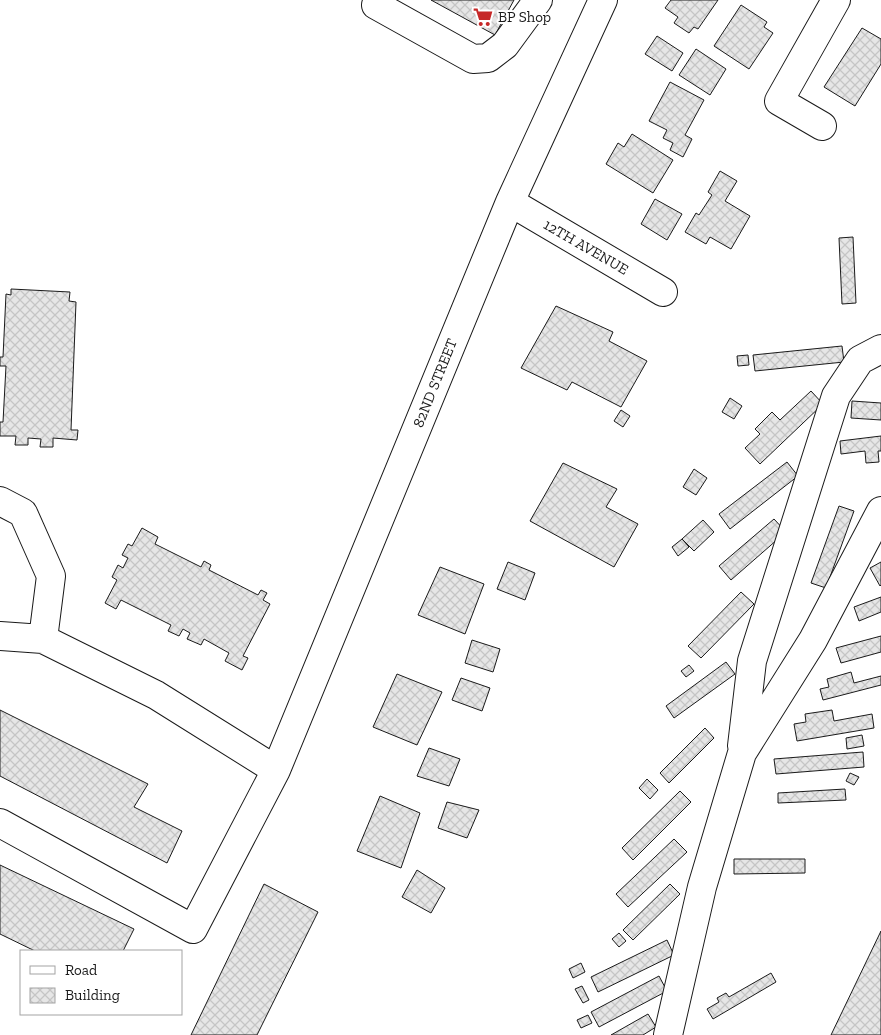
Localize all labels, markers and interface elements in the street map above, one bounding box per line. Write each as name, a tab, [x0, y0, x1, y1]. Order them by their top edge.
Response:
supermarket icon: BP Shop	[472, 6, 494, 28]
place label: BP Shop	[498, 8, 551, 26]
street label: 12TH AVENUE	[540, 215, 632, 279]
street label: 82ND STREET	[409, 336, 461, 430]
legend	[20, 950, 182, 1015]
text: Road	[65, 961, 98, 979]
text: Building	[65, 986, 120, 1004]

